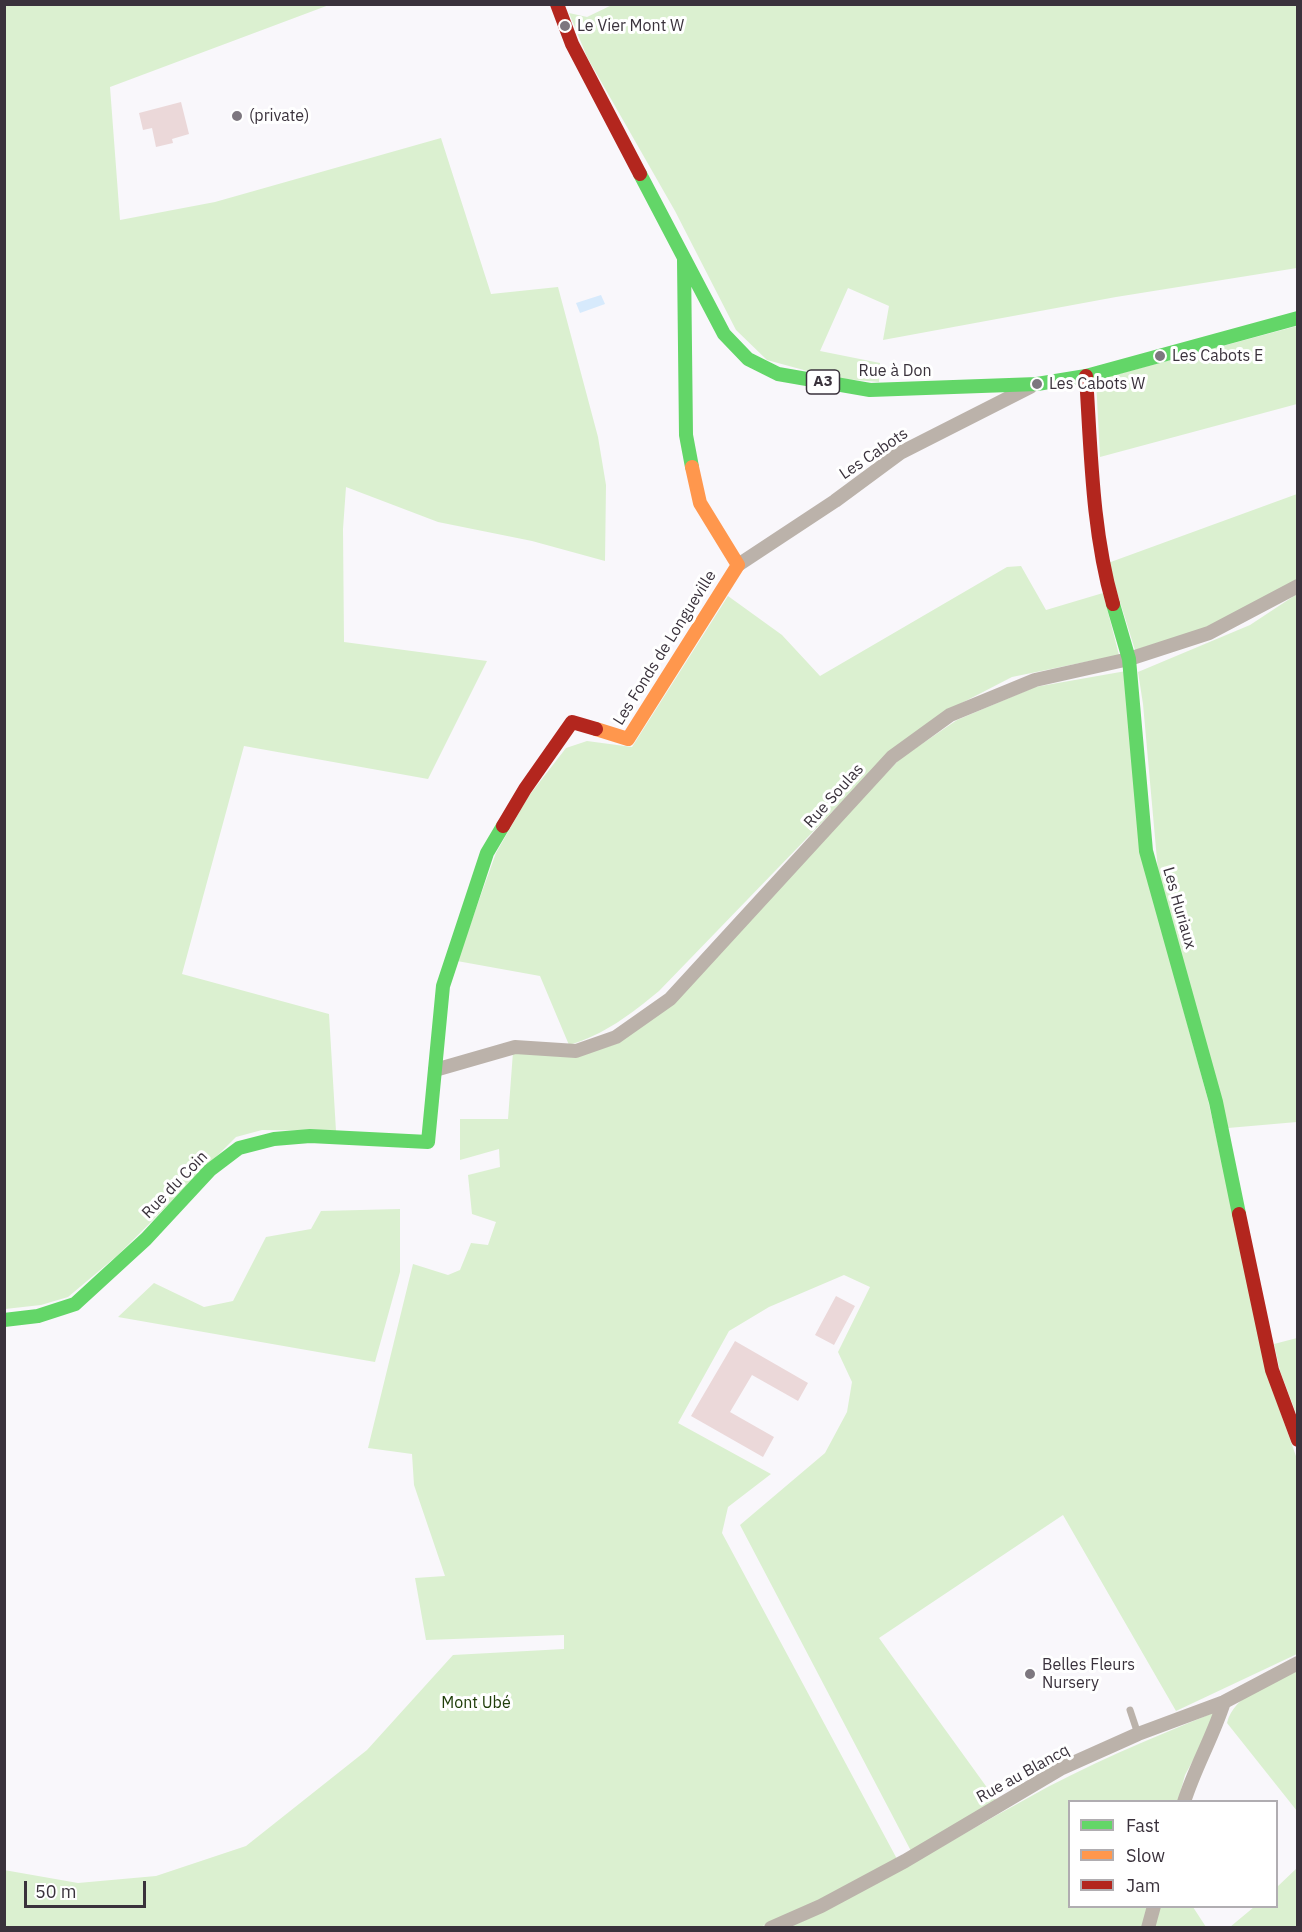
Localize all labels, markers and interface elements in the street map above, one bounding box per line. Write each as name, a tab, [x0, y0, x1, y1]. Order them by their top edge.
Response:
place label: Le Vier Mont W	[577, 16, 684, 36]
marker: Le Vier Mont W	[558, 19, 572, 33]
place label: (private)	[249, 106, 309, 126]
marker: (private)	[230, 109, 244, 123]
place label: Les Cabots E	[1172, 346, 1263, 366]
marker: Les Cabots E	[1153, 349, 1167, 363]
street label: Rue à Don	[859, 361, 931, 381]
road number: A3	[806, 370, 840, 394]
place label: Les Cabots W	[1049, 374, 1145, 394]
marker: Les Cabots W	[1030, 377, 1044, 391]
street label: Les Cabots	[836, 424, 912, 484]
street label: Les Fonds de Longueville	[609, 567, 721, 729]
street label: Rue Soulas	[800, 760, 868, 832]
street label: Les Huriaux	[1158, 865, 1200, 951]
street label: Rue du Coin	[138, 1147, 212, 1223]
place label: Belles Fleurs Nursery	[1042, 1655, 1135, 1693]
marker: Belles Fleurs Nursery	[1023, 1667, 1037, 1681]
park label: Mont Ubé	[441, 1693, 511, 1713]
street label: Rue au Blancq	[973, 1741, 1073, 1807]
legend	[1068, 1800, 1278, 1908]
text: Fast	[1126, 1814, 1160, 1837]
text: Slow	[1126, 1844, 1165, 1867]
scale bar	[27, 1869, 148, 1907]
text: Jam	[1126, 1874, 1161, 1897]
text: 50 m	[35, 1880, 77, 1903]

